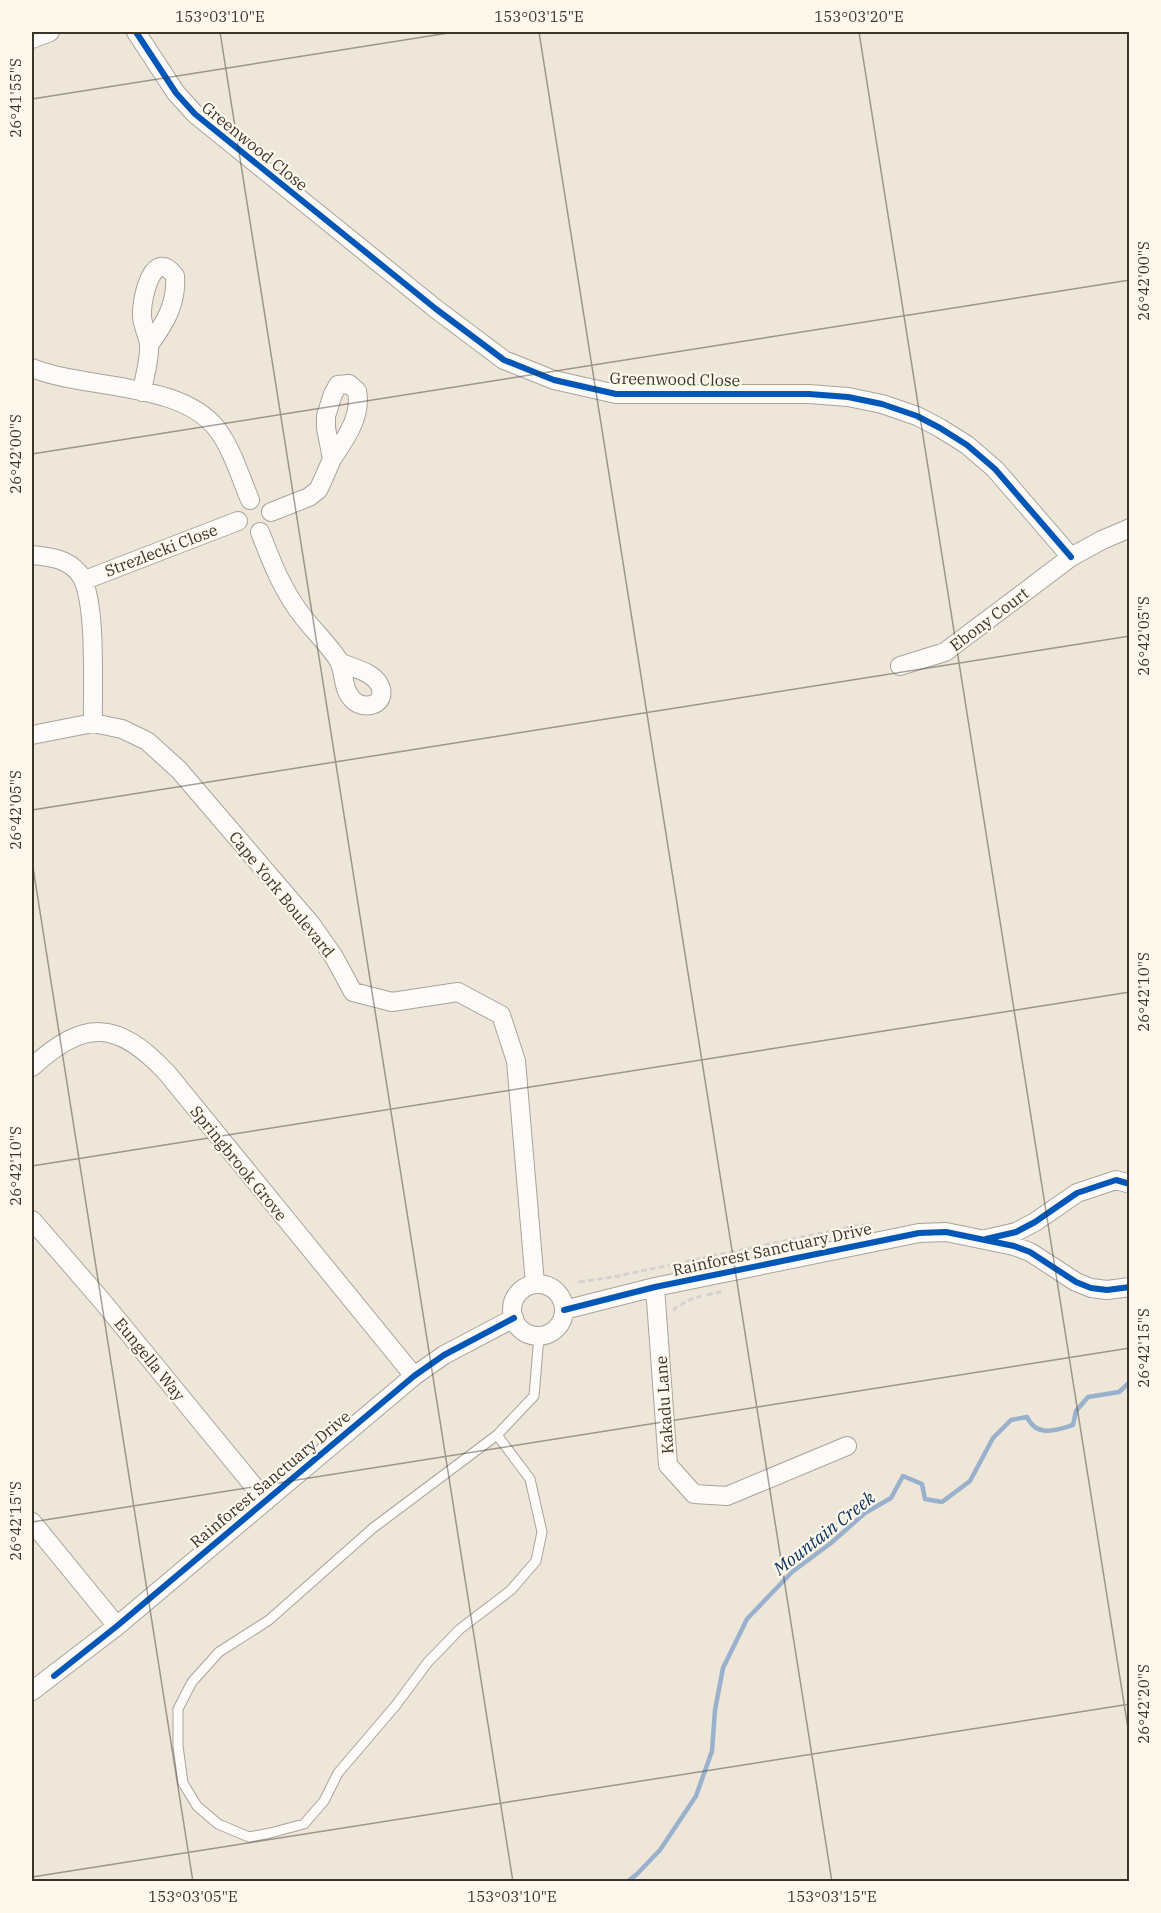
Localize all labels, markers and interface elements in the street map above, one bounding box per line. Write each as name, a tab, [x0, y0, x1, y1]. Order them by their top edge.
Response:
text: 153°03'10"E	[175, 7, 265, 26]
text: 153°03'15"E	[494, 7, 584, 26]
text: 153°03'20"E	[814, 7, 904, 26]
text: 26°41'55"S	[6, 58, 25, 138]
street label: Greenwood Close	[198, 97, 312, 195]
text: 26°42'00"S	[1134, 241, 1153, 321]
street label: Greenwood Close	[610, 368, 740, 390]
text: 26°42'00"S	[6, 414, 25, 494]
street label: Strezlecki Close	[102, 519, 220, 581]
street label: Ebony Court	[946, 583, 1033, 655]
text: 26°42'05"S	[1134, 596, 1153, 676]
text: 26°42'05"S	[6, 770, 25, 850]
street label: Cape York Boulevard	[225, 827, 339, 961]
text: 26°42'10"S	[1134, 952, 1153, 1032]
street label: Springbrook Grove	[186, 1101, 292, 1225]
text: 26°42'10"S	[6, 1126, 25, 1206]
street label: Rainforest Sanctuary Drive	[671, 1218, 873, 1280]
text: 26°42'15"S	[1134, 1308, 1153, 1388]
street label: Eungella Way	[110, 1313, 190, 1405]
street label: Kakadu Lane	[651, 1355, 677, 1455]
street label: Rainforest Sanctuary Drive	[186, 1406, 354, 1552]
text: 26°42'15"S	[6, 1481, 25, 1561]
water label: Mountain Creek	[768, 1486, 880, 1581]
text: 26°42'20"S	[1134, 1664, 1153, 1744]
text: 153°03'05"E	[148, 1887, 238, 1906]
text: 153°03'10"E	[467, 1887, 557, 1906]
text: 153°03'15"E	[787, 1887, 877, 1906]

